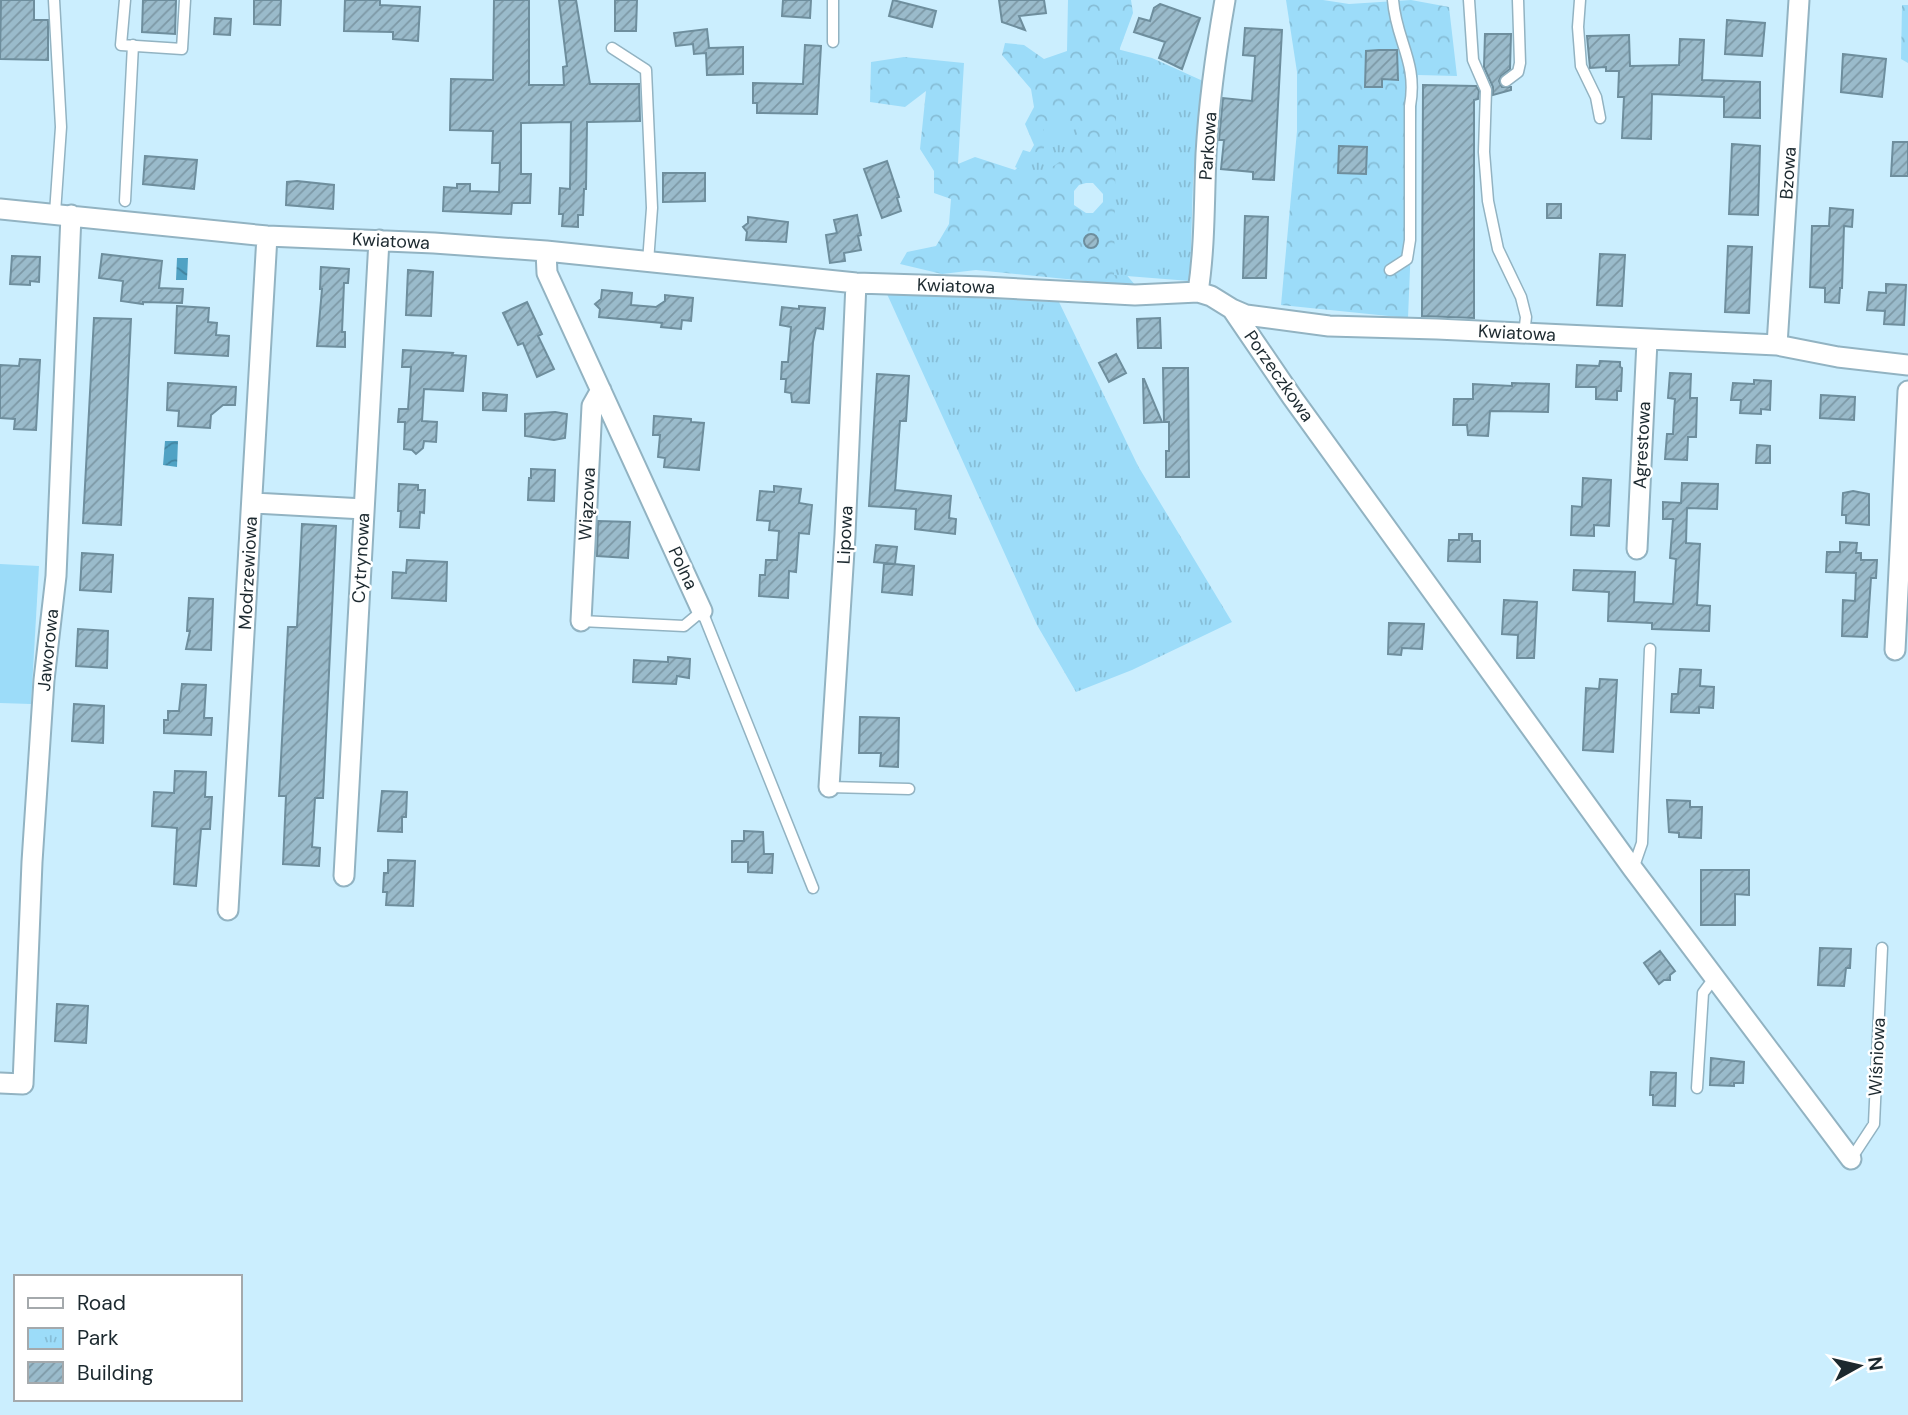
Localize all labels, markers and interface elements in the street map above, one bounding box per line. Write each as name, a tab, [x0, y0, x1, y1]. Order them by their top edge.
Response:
street label: Parkowa	[1194, 111, 1222, 181]
street label: Bzowa	[1774, 146, 1802, 200]
street label: Kwiatowa	[351, 227, 431, 255]
street label: Kwiatowa	[917, 273, 995, 299]
street label: Kwiatowa	[1477, 319, 1557, 347]
street label: Porzeczkowa	[1239, 326, 1319, 426]
street label: Agrestowa	[1628, 401, 1656, 489]
street label: Wiązowa	[573, 467, 601, 541]
street label: Lipowa	[831, 505, 859, 565]
street label: Cytrynowa	[347, 512, 375, 604]
street label: Modrzewiowa	[233, 516, 263, 630]
street label: Polna	[663, 543, 703, 593]
street label: Jaworowa	[32, 608, 64, 692]
street label: Wiśniowa	[1863, 1017, 1891, 1097]
legend	[14, 1275, 242, 1401]
text: Road	[77, 1289, 126, 1317]
text: Park	[77, 1324, 119, 1352]
north arrow	[1824, 1331, 1894, 1401]
text: N	[1862, 1355, 1889, 1372]
text: Building	[77, 1359, 154, 1387]

